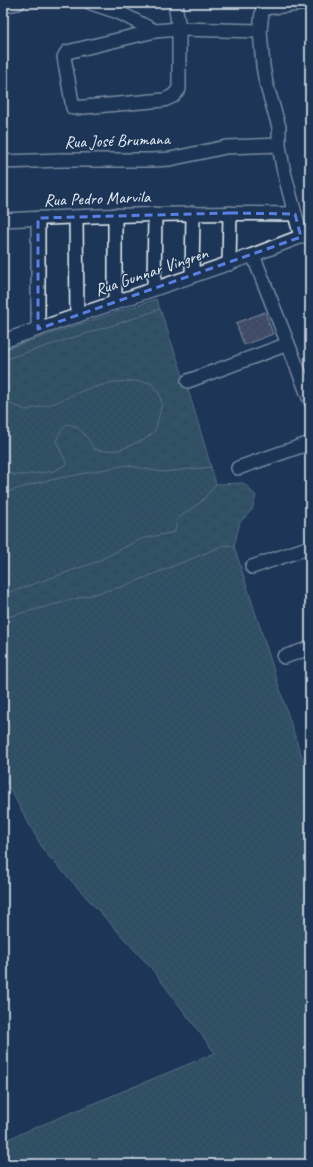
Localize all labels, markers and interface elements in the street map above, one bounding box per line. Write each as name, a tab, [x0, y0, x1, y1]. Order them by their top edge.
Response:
street label: Rua José Brumana	[64, 128, 172, 153]
street label: Rua Pedro Marvila	[44, 186, 152, 211]
street label: Rua Gunnar Vingren	[92, 242, 212, 301]

